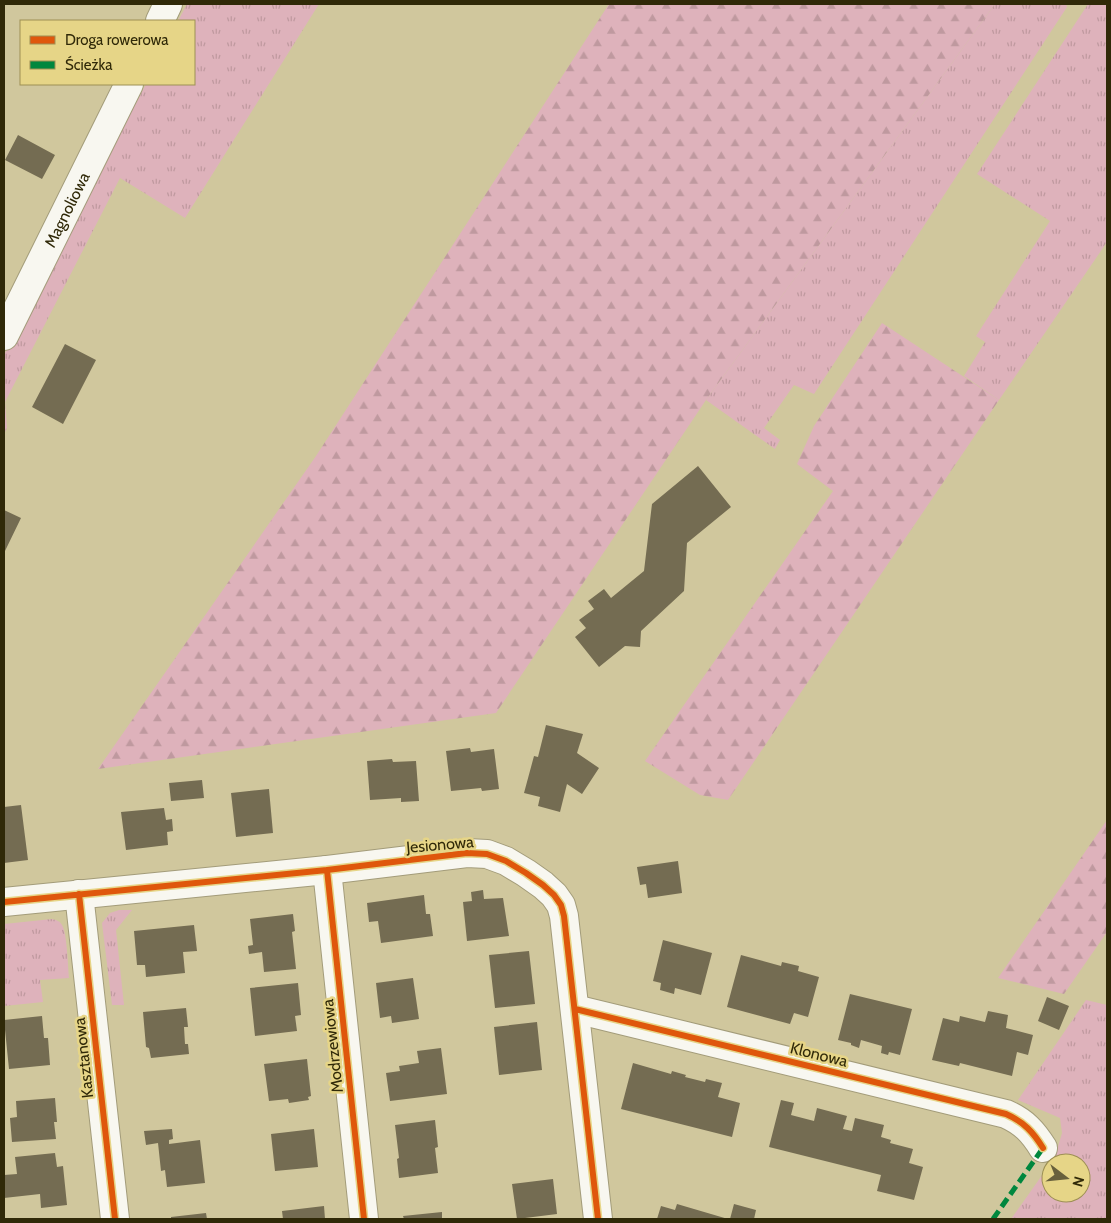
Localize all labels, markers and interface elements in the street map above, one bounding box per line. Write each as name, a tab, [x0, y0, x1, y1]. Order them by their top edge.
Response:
legend	[20, 20, 195, 85]
text: Droga rowerowa	[65, 31, 169, 49]
text: Ścieżka	[65, 55, 113, 74]
street label: Magnoliowa	[40, 169, 94, 251]
street label: Jesionowa	[404, 832, 475, 857]
street label: Modrzewiowa	[318, 998, 347, 1094]
street label: Kasztanowa	[70, 1016, 97, 1099]
street label: Klonowa	[788, 1038, 850, 1071]
north arrow	[1041, 1153, 1091, 1203]
text: N	[1068, 1174, 1089, 1189]

